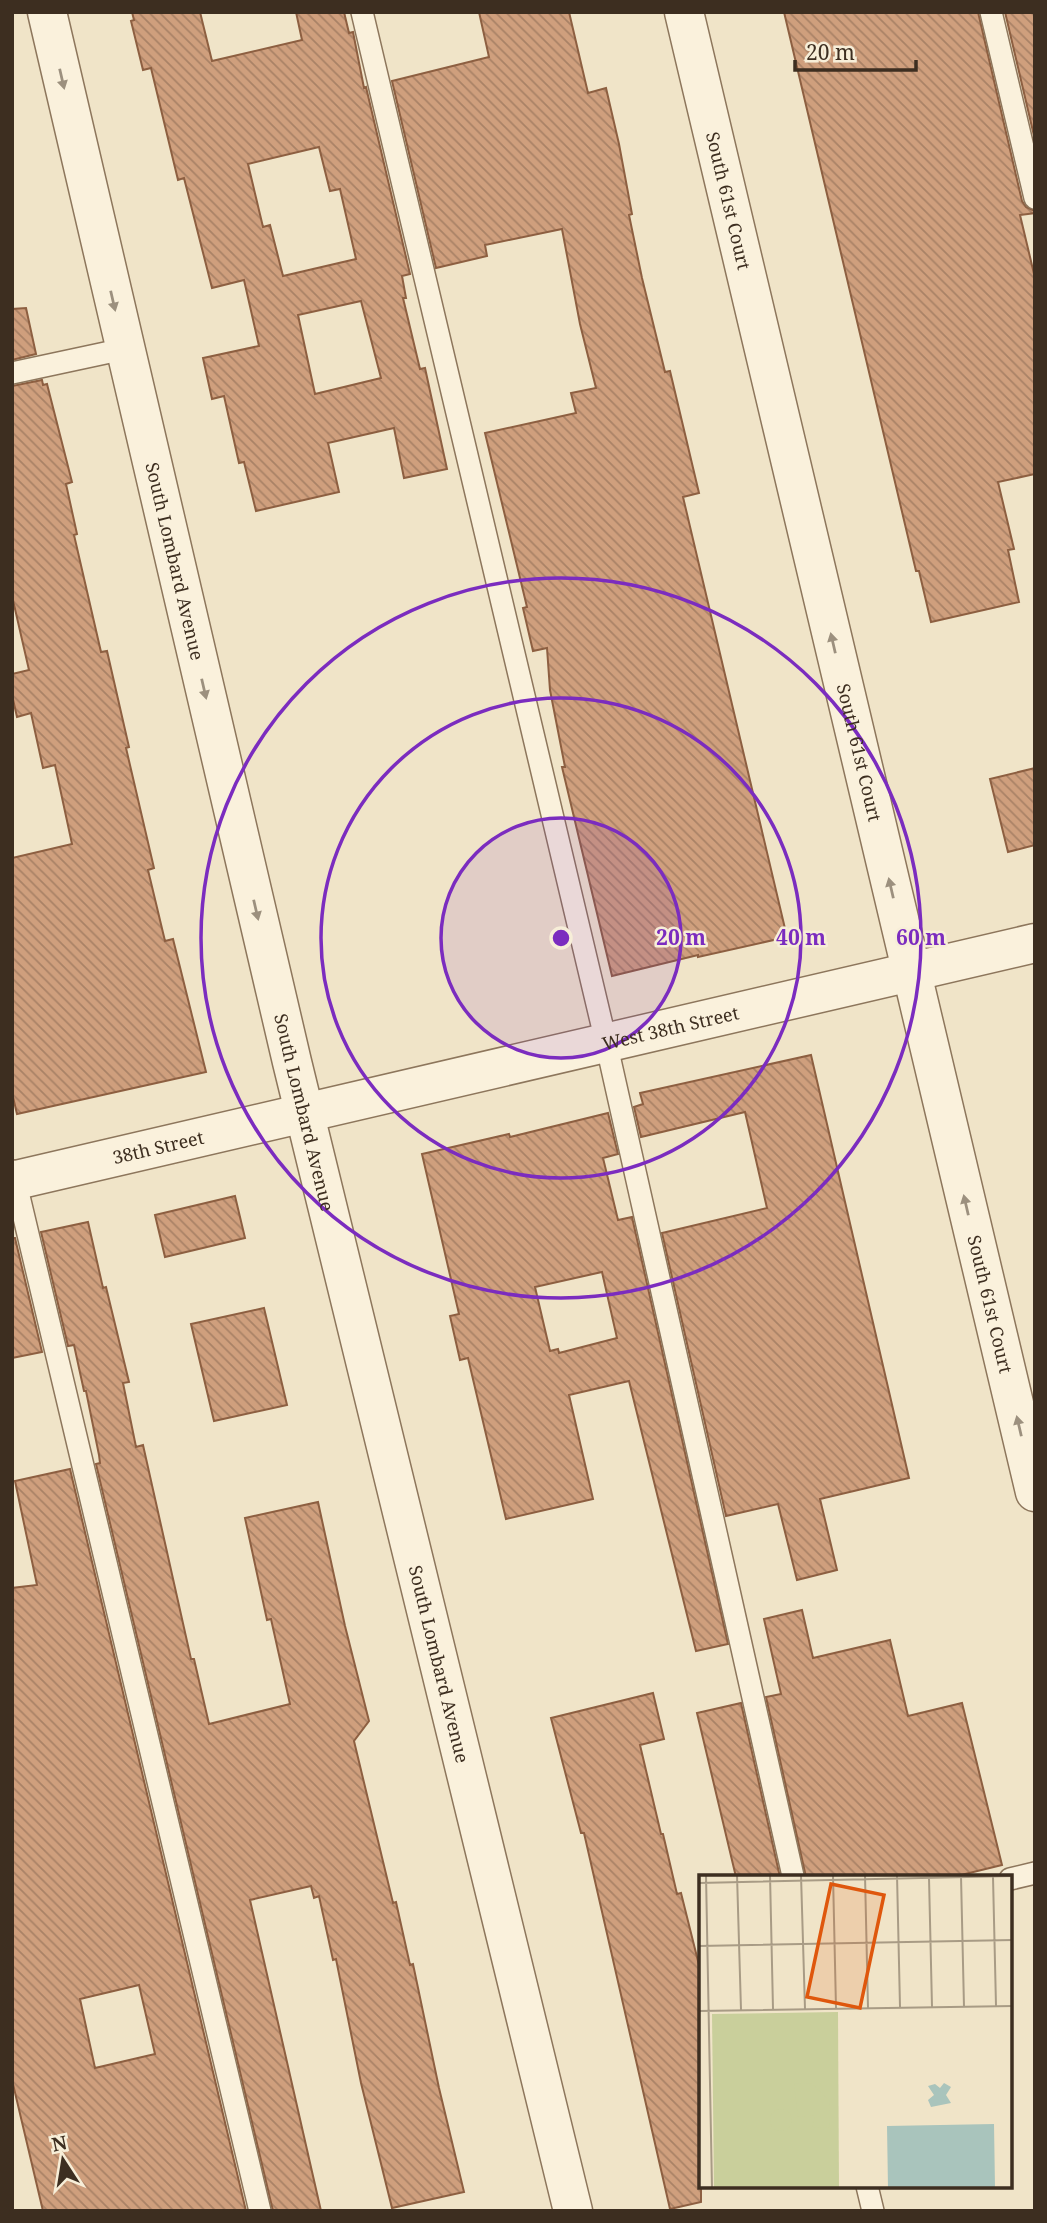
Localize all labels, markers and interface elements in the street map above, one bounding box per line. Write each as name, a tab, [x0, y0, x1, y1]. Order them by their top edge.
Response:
scale bar	[795, 28, 916, 72]
text: 20 m	[806, 38, 855, 66]
one-way arrow	[57, 68, 68, 90]
street label: South 61st Court	[701, 129, 757, 272]
one-way arrow	[108, 290, 119, 312]
street label: South Lombard Avenue	[140, 460, 210, 663]
one-way arrow	[827, 632, 838, 654]
one-way arrow	[199, 678, 210, 700]
street label: South 61st Court	[832, 681, 888, 824]
one-way arrow	[886, 877, 897, 899]
one-way arrow	[251, 900, 262, 922]
text: 20 m	[656, 923, 706, 951]
text: 40 m	[776, 923, 826, 951]
text: 60 m	[896, 923, 946, 951]
centre of rings	[549, 926, 573, 950]
street label: West 38th Street	[600, 1000, 741, 1055]
street label: South Lombard Avenue	[269, 1011, 340, 1214]
street label: 38th Street	[110, 1125, 206, 1169]
one-way arrow	[961, 1194, 972, 1216]
street label: South 61st Court	[962, 1233, 1018, 1376]
one-way arrow	[1013, 1415, 1024, 1437]
street label: South Lombard Avenue	[404, 1563, 475, 1765]
inset map	[699, 1875, 1012, 2188]
north arrow	[28, 2125, 98, 2195]
text: N	[49, 2129, 70, 2158]

